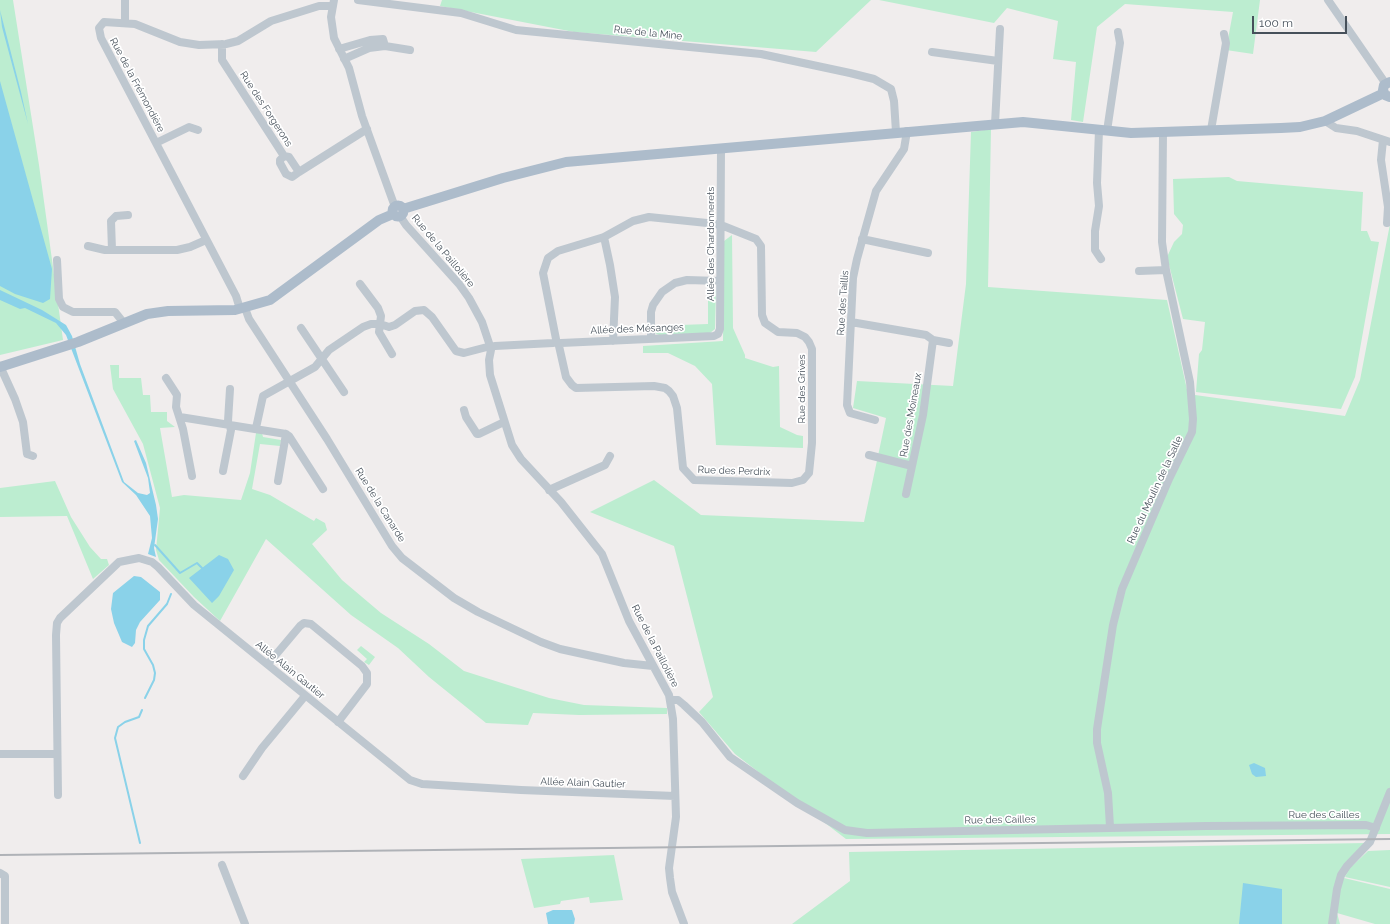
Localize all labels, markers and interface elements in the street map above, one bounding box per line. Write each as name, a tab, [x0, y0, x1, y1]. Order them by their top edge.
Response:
scale bar	[1254, 8, 1349, 34]
text: 100 m	[1259, 16, 1293, 30]
street label: Rue de la Mine	[613, 23, 683, 43]
street label: Rue de la Frémondière	[107, 36, 167, 134]
street label: Rue des Forgerons	[237, 69, 295, 149]
street label: Allée des Chardonnerets	[705, 187, 717, 301]
street label: Rue de la Paillolière	[409, 212, 477, 290]
street label: Rue des Taillis	[835, 270, 851, 336]
street label: Allée des Mésanges	[590, 321, 684, 337]
street label: Rue des Grives	[796, 355, 808, 423]
street label: Rue des Moineaux	[898, 372, 924, 458]
street label: Rue du Moulin de la Salle	[1125, 434, 1185, 546]
street label: Rue des Perdrix	[698, 464, 770, 478]
street label: Rue de la Canarde	[352, 466, 408, 544]
street label: Rue de la Paillolière	[629, 603, 681, 689]
street label: Allée Alain Gautier	[253, 638, 327, 702]
street label: Allée Alain Gautier	[540, 776, 626, 790]
street label: Rue des Cailles	[1289, 809, 1359, 821]
street label: Rue des Cailles	[964, 813, 1036, 827]

